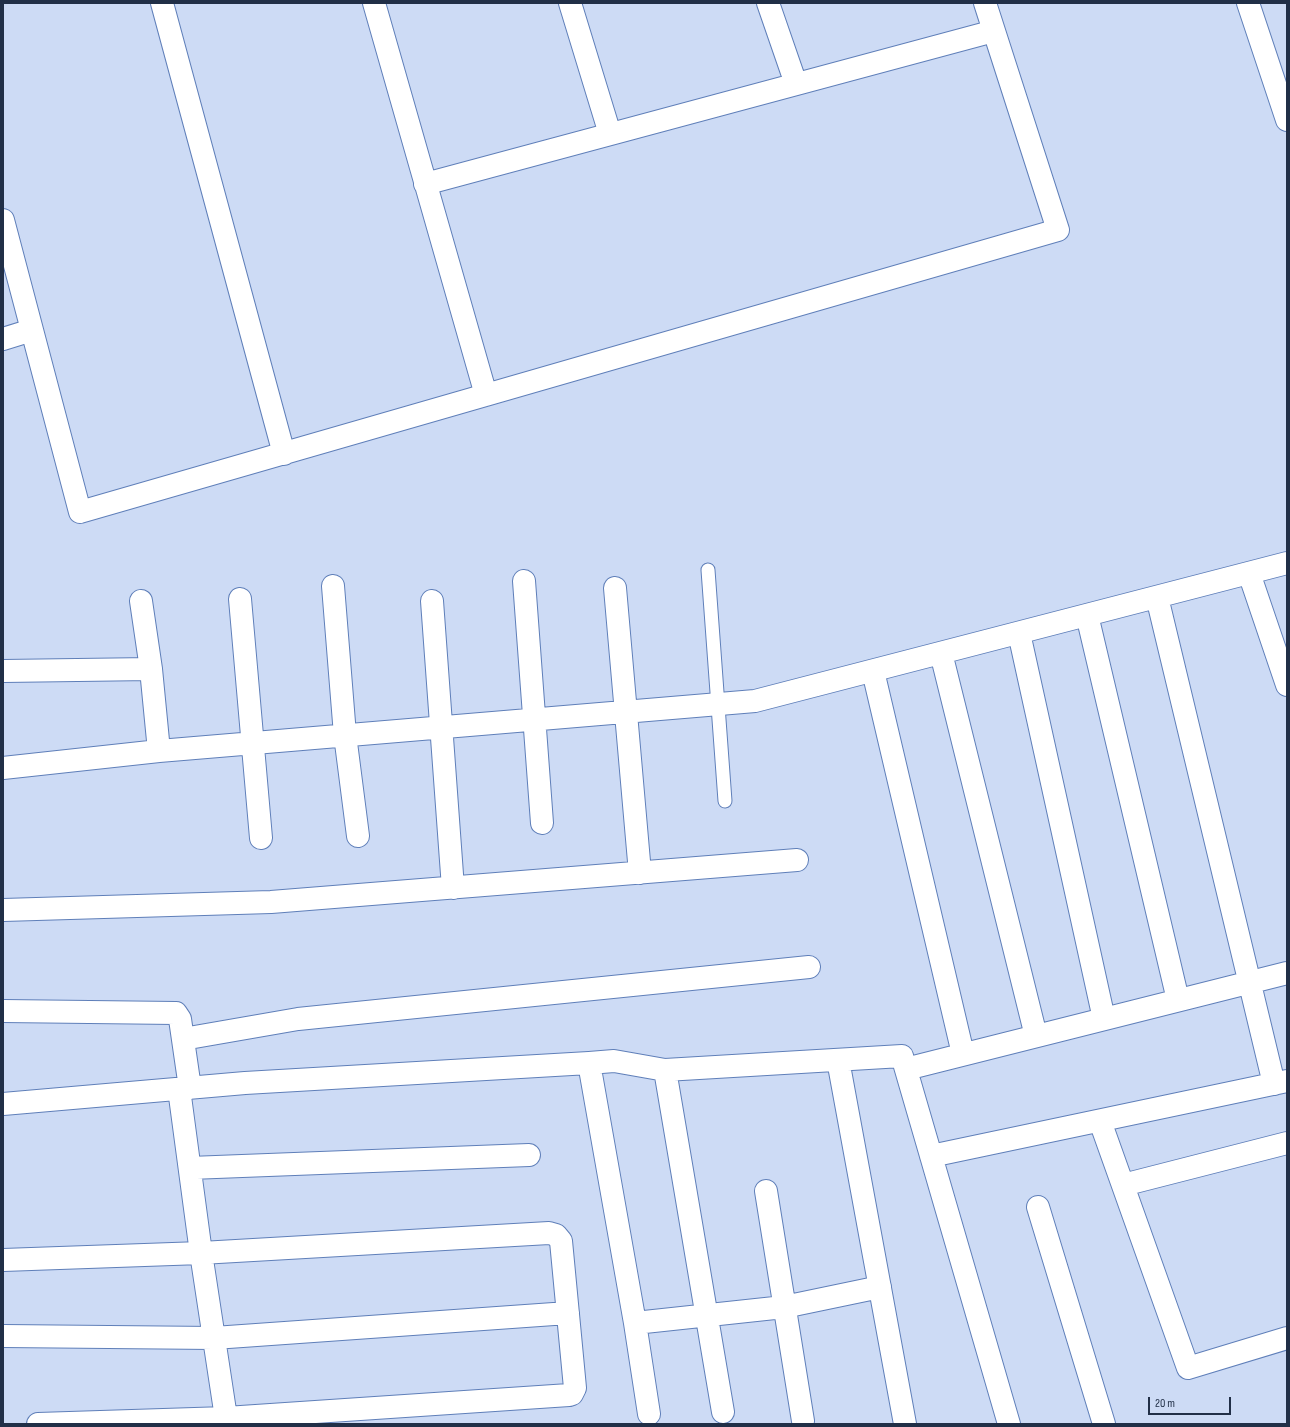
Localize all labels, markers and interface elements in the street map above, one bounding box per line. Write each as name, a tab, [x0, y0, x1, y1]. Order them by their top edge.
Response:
scale bar	[1150, 1389, 1233, 1415]
text: 20 m	[1155, 1396, 1175, 1411]

